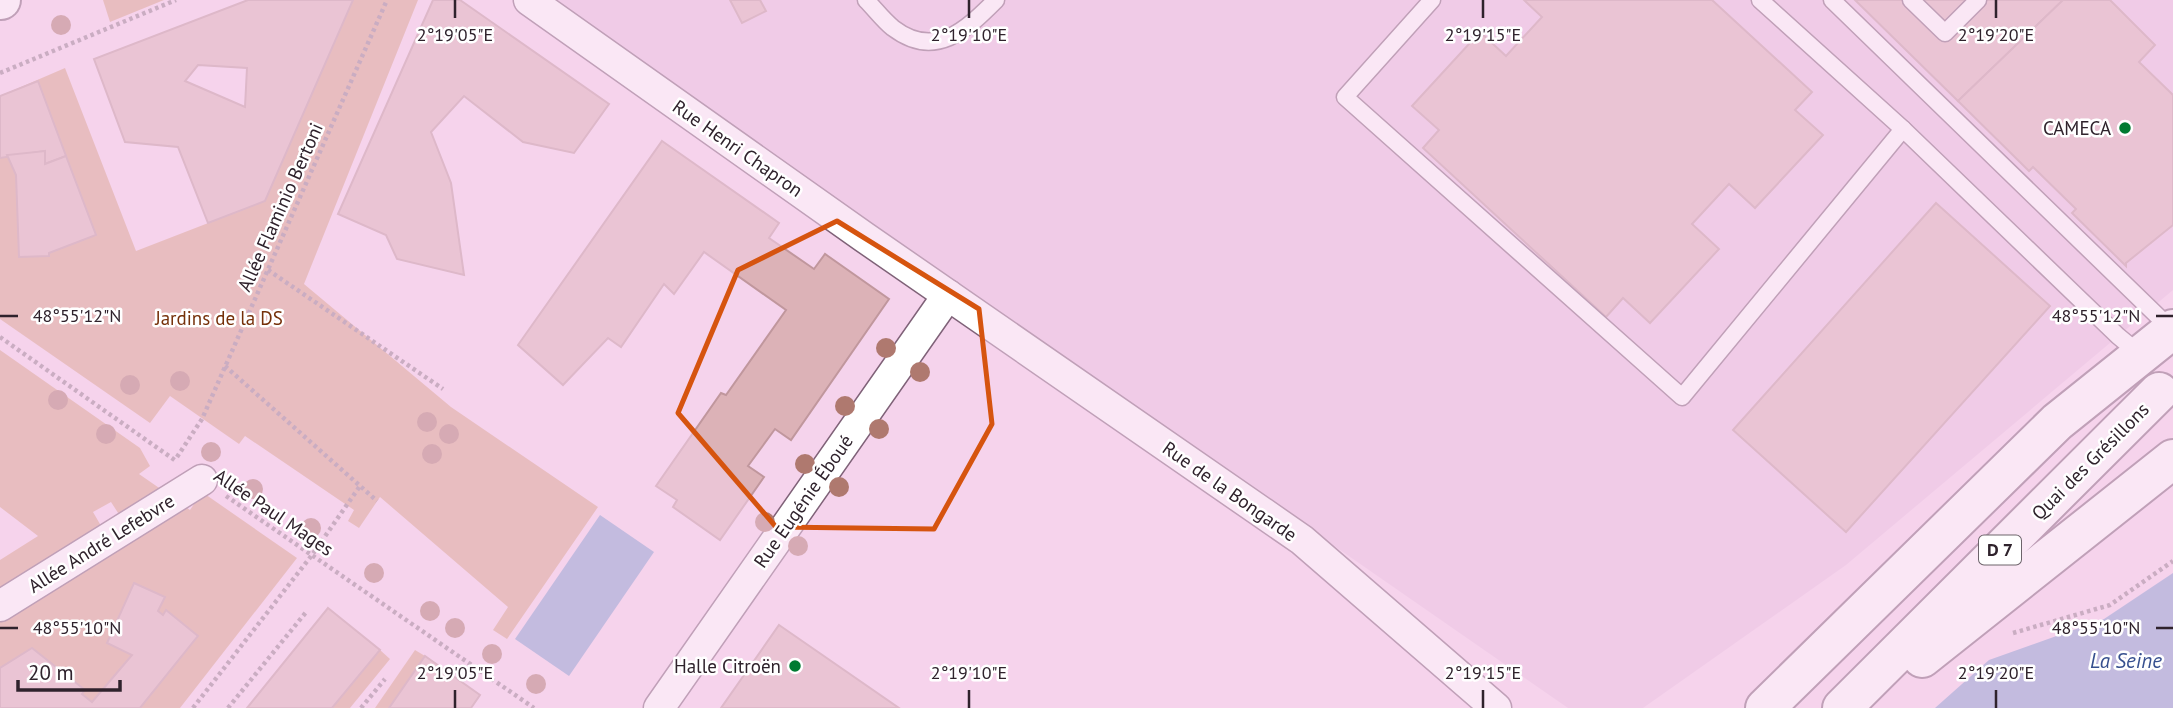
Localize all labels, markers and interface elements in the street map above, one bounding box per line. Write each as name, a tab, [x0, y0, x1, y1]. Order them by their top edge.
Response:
text: 2°19'05"E	[417, 23, 493, 46]
text: 2°19'10"E	[931, 23, 1007, 46]
text: 2°19'15"E	[1445, 23, 1521, 46]
text: 2°19'20"E	[1958, 23, 2034, 46]
street label: Rue Henri Chapron	[668, 94, 808, 202]
place label: CAMECA	[2043, 116, 2111, 140]
street label: Allée Flaminio Bertoni	[232, 119, 328, 295]
marker: CAMECA	[2117, 120, 2133, 136]
text: 48°55'12"N	[33, 304, 121, 327]
text: 48°55'12"N	[2052, 304, 2140, 327]
park label: Jardins de la DS	[154, 306, 283, 330]
street label: Quai des Grésillons	[2026, 397, 2154, 525]
street label: Rue Eugénie Éboué	[748, 430, 858, 572]
street label: Rue de la Bongarde	[1158, 436, 1302, 546]
street label: Allée Paul Mages	[210, 463, 338, 561]
street label: Allée André Lefebvre	[23, 488, 179, 598]
road number: D 7	[1979, 536, 2021, 564]
text: 48°55'10"N	[33, 616, 121, 639]
text: 48°55'10"N	[2052, 616, 2140, 639]
water label: La Seine	[2090, 647, 2162, 674]
scale bar	[18, 648, 119, 692]
place label: Halle Citroën	[674, 654, 781, 678]
marker: Halle Citroën	[787, 658, 803, 674]
text: 20 m	[28, 659, 74, 686]
text: 2°19'05"E	[417, 661, 493, 684]
text: 2°19'10"E	[931, 661, 1007, 684]
text: 2°19'15"E	[1445, 661, 1521, 684]
text: 2°19'20"E	[1958, 661, 2034, 684]

